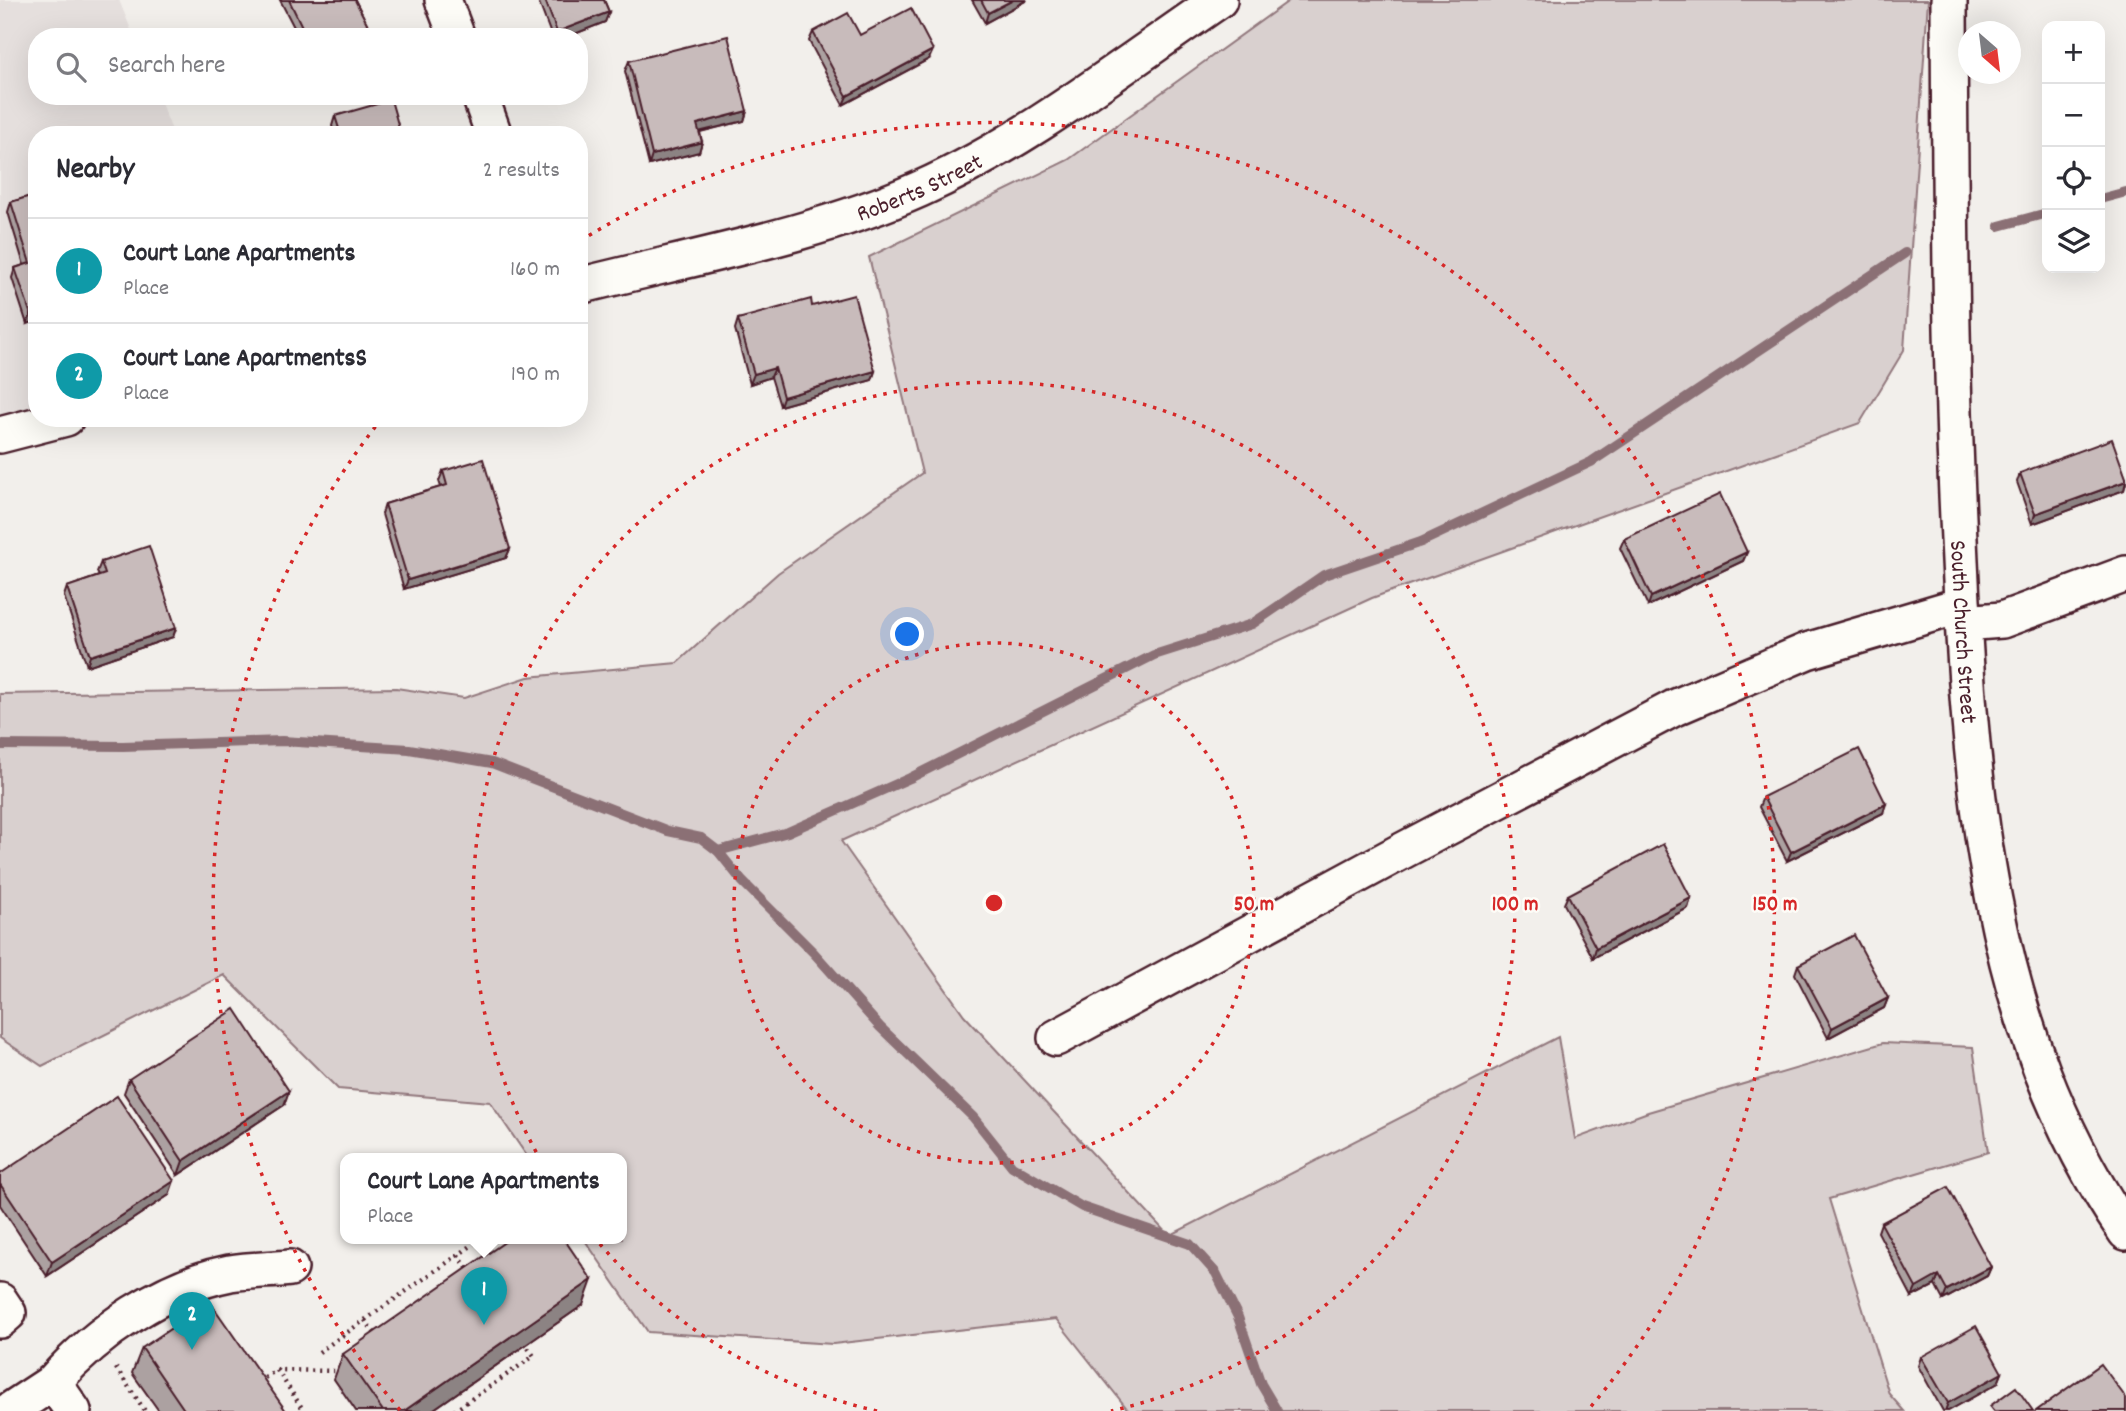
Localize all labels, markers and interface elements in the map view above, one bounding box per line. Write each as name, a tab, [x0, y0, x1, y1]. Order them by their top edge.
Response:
north arrow	[1958, 21, 2021, 84]
map controls	[2042, 21, 2105, 273]
button: +	[2042, 21, 2105, 84]
search box	[28, 28, 588, 105]
icon: search	[52, 48, 90, 86]
text: Search here	[108, 48, 226, 85]
button: −	[2042, 84, 2105, 147]
street label: Roberts Street	[853, 146, 990, 232]
button: locate	[2042, 147, 2105, 210]
text: Nearby	[56, 150, 134, 193]
text: 2 results	[483, 155, 560, 188]
button: layers	[2042, 210, 2105, 273]
text: Court Lane Apartments	[123, 236, 356, 273]
text: 1	[76, 254, 82, 287]
text: 160 m	[510, 254, 560, 287]
text: Place	[123, 273, 169, 306]
text: Court Lane ApartmentsS	[123, 341, 367, 378]
text: 2	[74, 359, 84, 392]
text: 190 m	[511, 359, 560, 392]
text: Place	[123, 378, 169, 411]
street label: South Church Street	[1939, 539, 1984, 725]
your location	[890, 617, 924, 651]
centre of rings	[982, 891, 1006, 915]
text: 50 m	[1234, 891, 1274, 921]
text: 100 m	[1492, 891, 1538, 921]
text: 150 m	[1752, 891, 1798, 921]
popup	[340, 1153, 627, 1244]
text: Court Lane Apartments	[367, 1164, 600, 1201]
text: Place	[367, 1201, 413, 1234]
pin: 1	[461, 1267, 507, 1325]
pin: 2	[169, 1292, 215, 1350]

